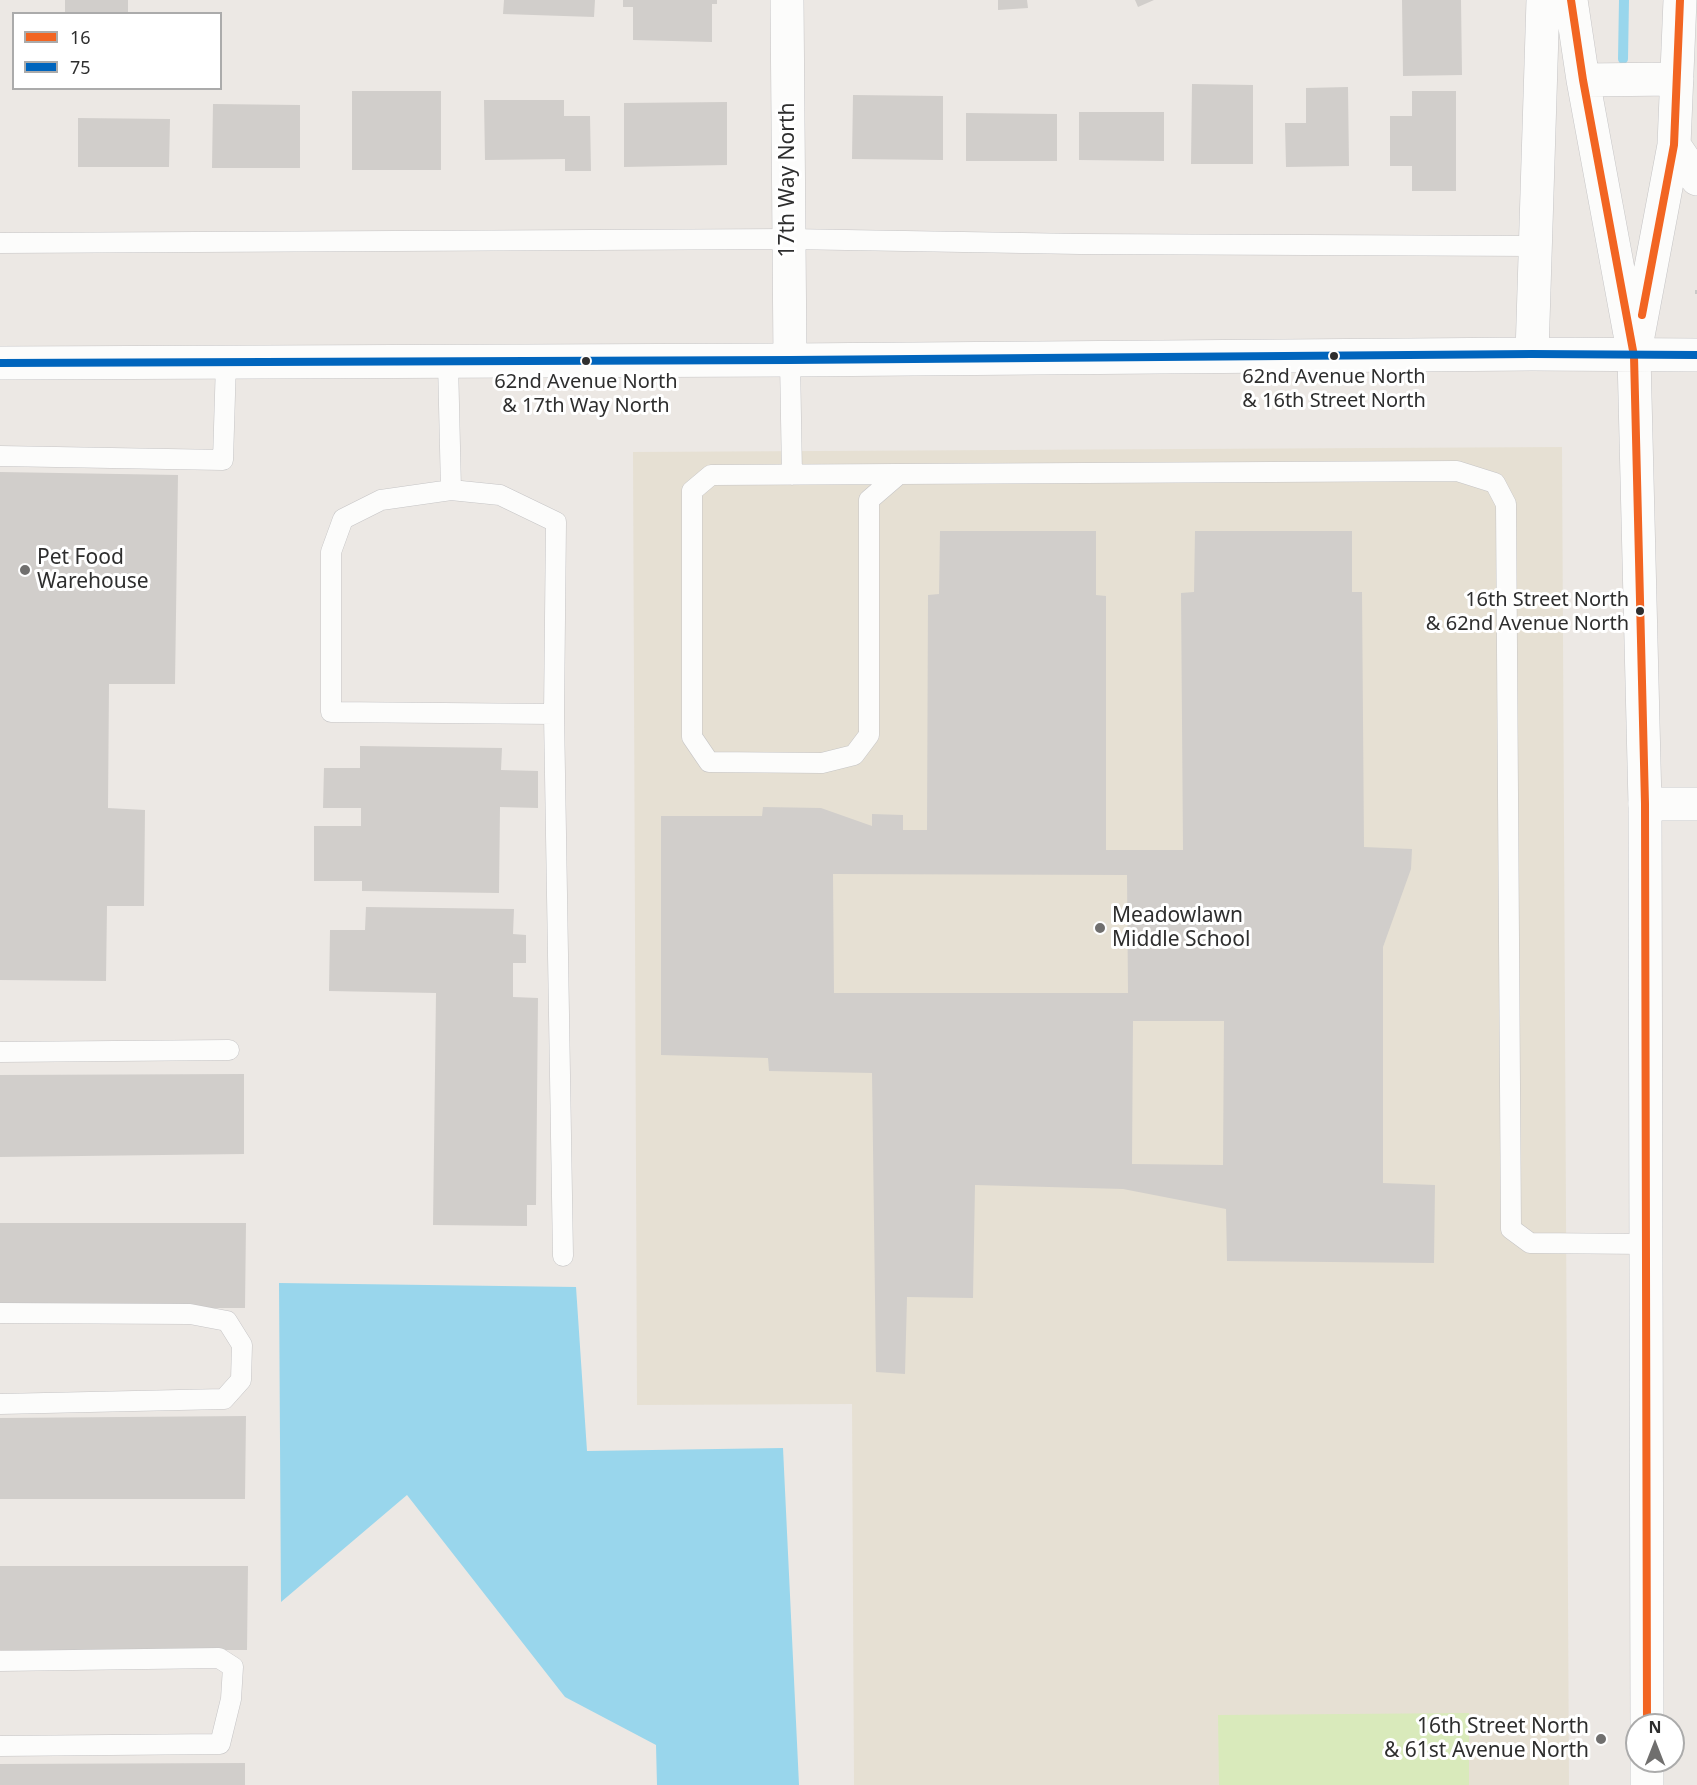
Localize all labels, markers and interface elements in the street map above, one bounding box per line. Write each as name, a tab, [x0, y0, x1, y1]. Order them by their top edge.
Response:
legend	[12, 12, 222, 90]
text: 16	[70, 25, 91, 49]
text: 75	[70, 55, 91, 79]
street label: 17th Way North	[775, 102, 801, 258]
marker: 62nd Avenue North & 16th Street North	[1328, 350, 1340, 362]
marker: 62nd Avenue North & 17th Way North	[580, 355, 592, 367]
place label: 62nd Avenue North & 16th Street North	[1242, 365, 1426, 412]
place label: 62nd Avenue North & 17th Way North	[494, 370, 678, 417]
place label: Pet Food Warehouse	[37, 545, 149, 595]
marker: Pet Food Warehouse	[18, 563, 32, 577]
place label: 16th Street North & 62nd Avenue North	[1426, 588, 1629, 635]
marker: 16th Street North & 62nd Avenue North	[1634, 605, 1646, 617]
place label: Meadowlawn Middle School	[1112, 903, 1250, 953]
marker: Meadowlawn Middle School	[1093, 921, 1107, 935]
north arrow	[1625, 1713, 1685, 1773]
place label: 16th Street North & 61st Avenue North	[1384, 1714, 1589, 1764]
text: N	[1648, 1716, 1662, 1738]
marker: 16th Street North & 61st Avenue North	[1594, 1732, 1608, 1746]

